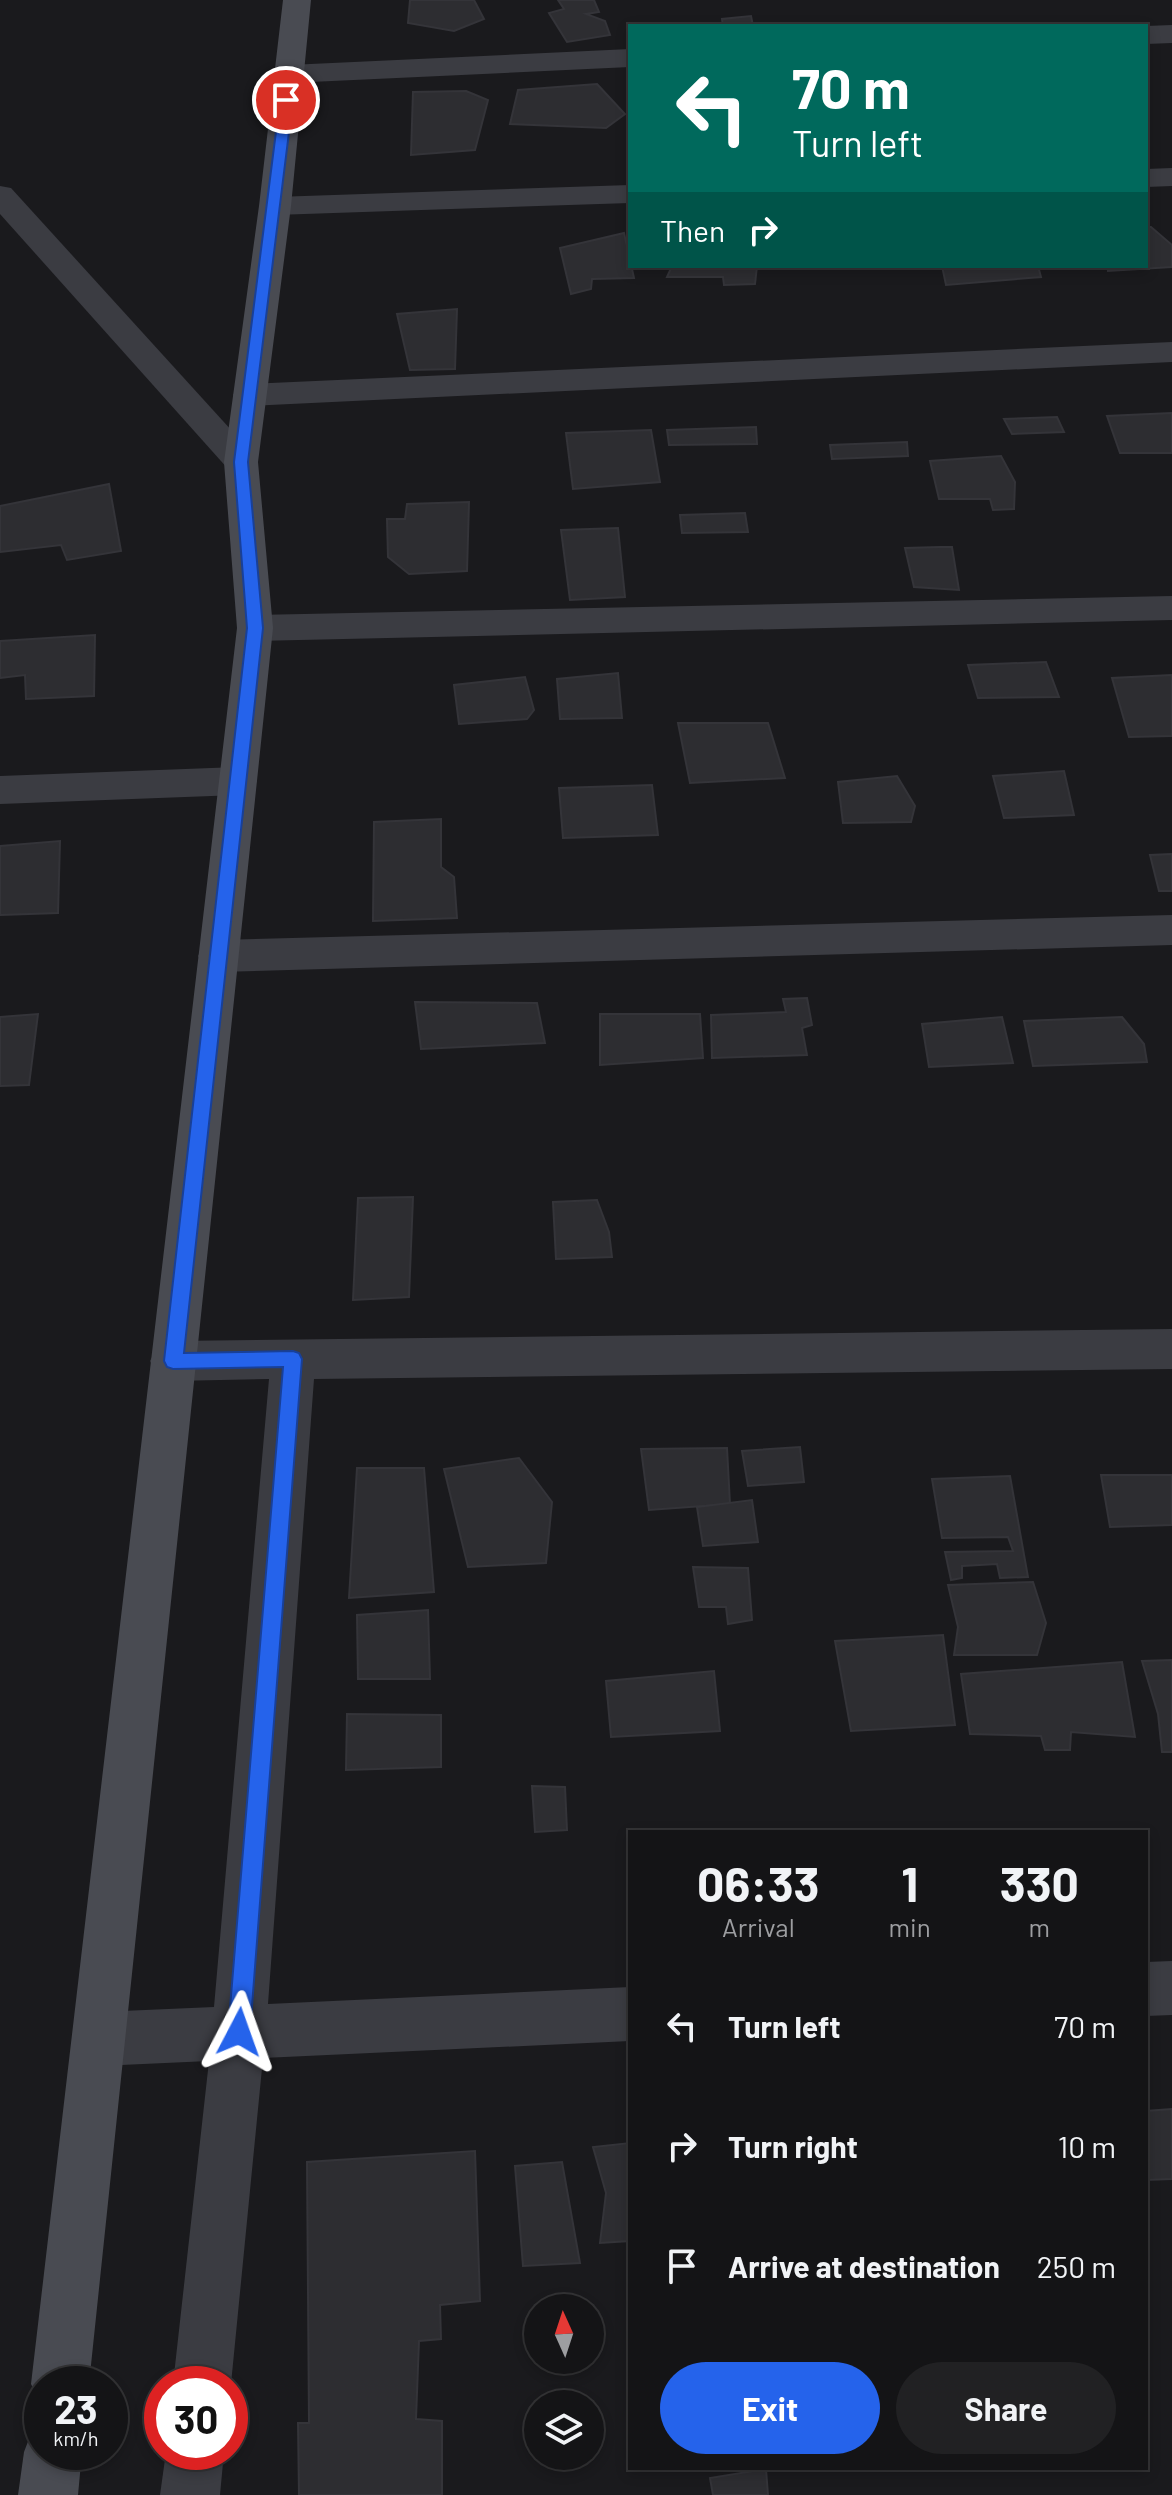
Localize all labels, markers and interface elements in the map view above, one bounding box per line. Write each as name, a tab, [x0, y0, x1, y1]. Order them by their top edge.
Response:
text: 70 m	[792, 53, 910, 120]
icon: left	[660, 56, 764, 160]
pin	[252, 66, 320, 134]
icon: arrive	[264, 78, 308, 122]
text: Turn left	[792, 121, 923, 164]
icon: right	[741, 208, 785, 252]
text: Then	[660, 212, 725, 248]
text: 06:33	[697, 1854, 820, 1912]
text: 1	[901, 1854, 918, 1912]
text: 330	[1000, 1854, 1079, 1912]
text: Arrival	[722, 1911, 795, 1942]
text: min	[889, 1911, 931, 1942]
text: m	[1029, 1911, 1050, 1942]
position arrow	[197, 1990, 281, 2074]
icon: left	[660, 2004, 704, 2048]
text: Turn left	[728, 2008, 841, 2044]
text: 70 m	[1054, 2008, 1116, 2044]
icon: right	[660, 2124, 704, 2168]
text: Turn right	[728, 2128, 858, 2164]
text: 10 m	[1058, 2128, 1116, 2164]
icon: arrive	[660, 2244, 704, 2288]
text: Arrive at destination	[728, 2248, 1000, 2284]
text: 250 m	[1037, 2248, 1116, 2284]
north arrow	[524, 2294, 604, 2374]
map controls	[524, 2294, 604, 2470]
button: Exit	[660, 2362, 880, 2454]
button: Share	[896, 2362, 1116, 2454]
speed limit sign: 30	[144, 2366, 248, 2470]
text: 23	[54, 2384, 98, 2432]
button: layers	[524, 2390, 604, 2470]
text: km/h	[53, 2426, 99, 2450]

